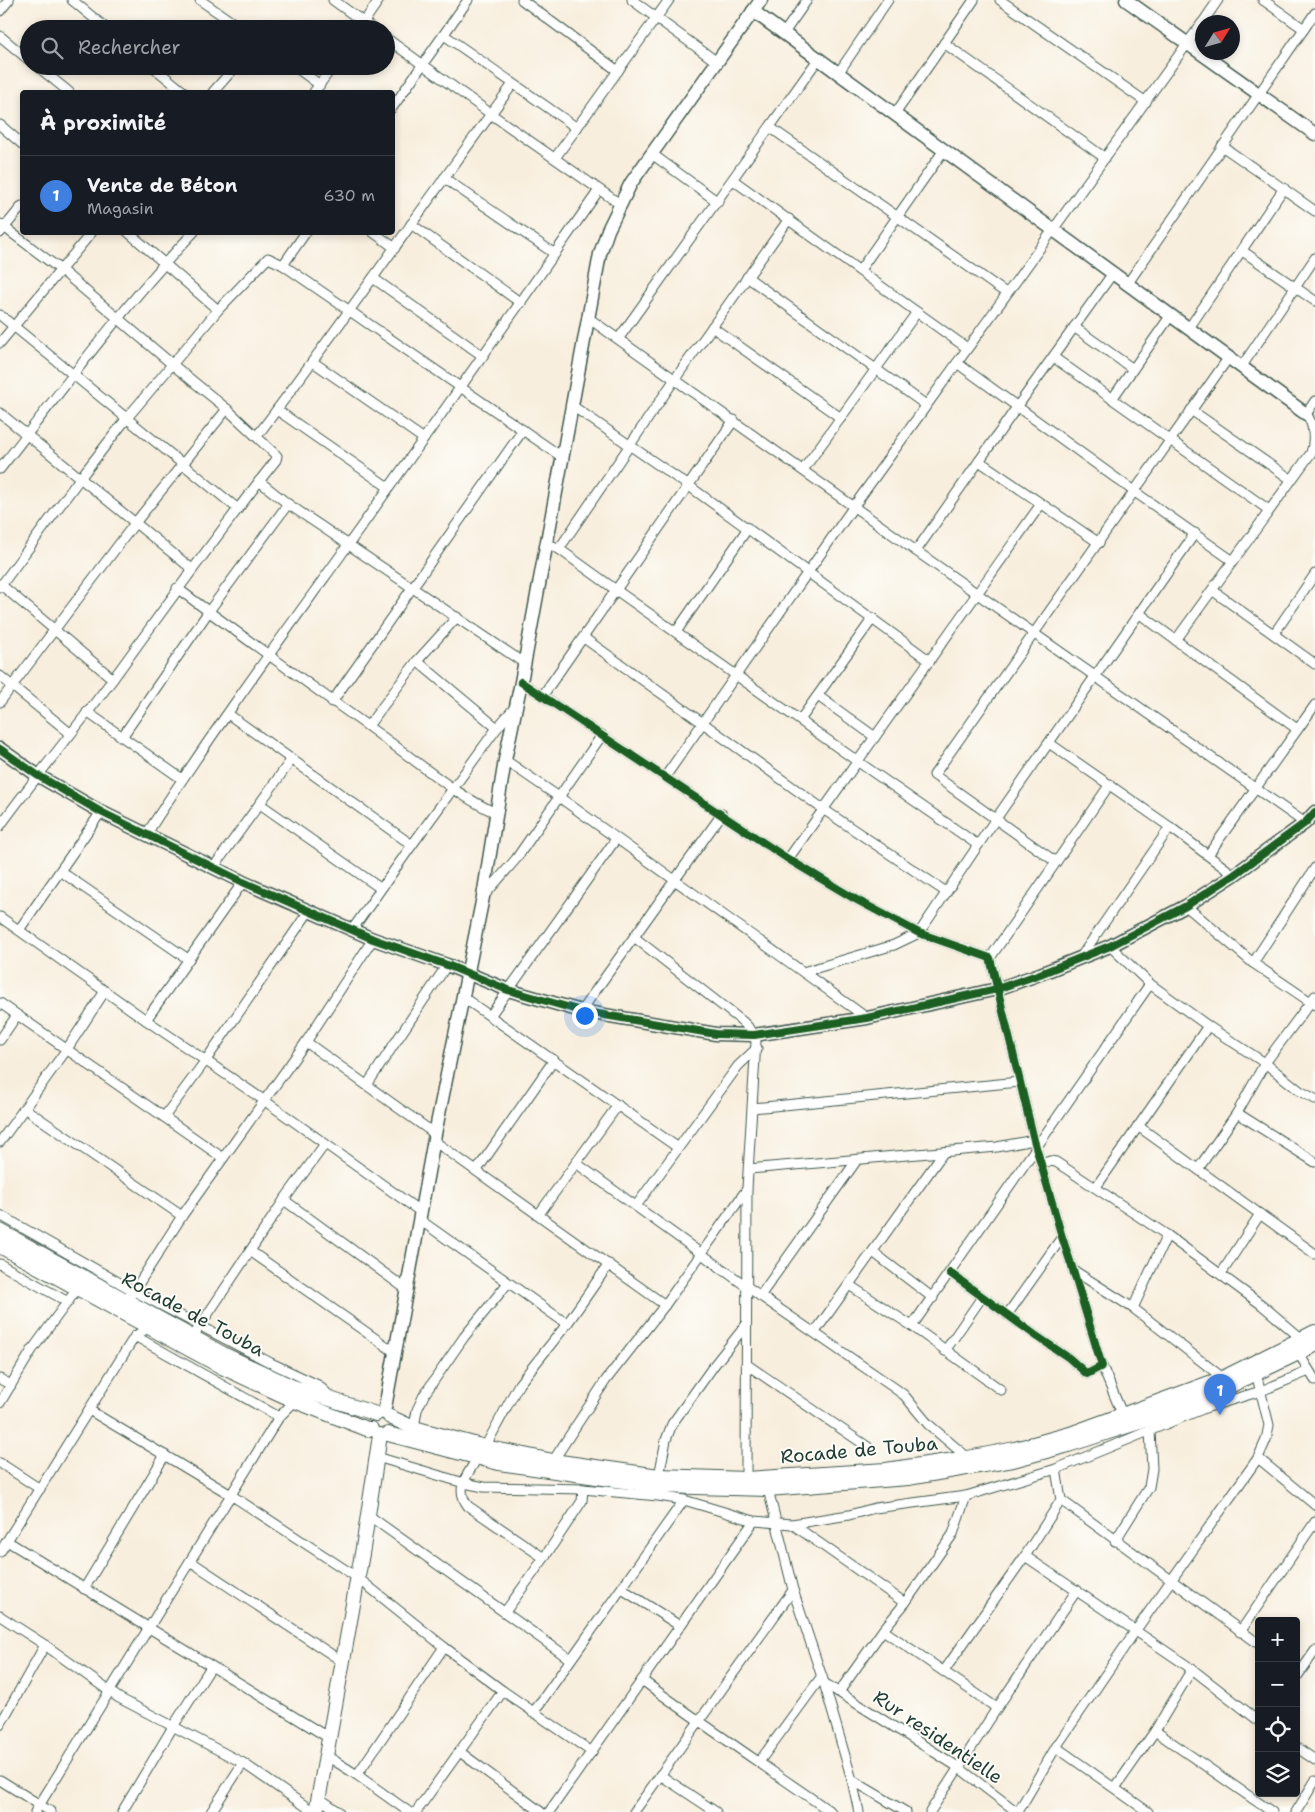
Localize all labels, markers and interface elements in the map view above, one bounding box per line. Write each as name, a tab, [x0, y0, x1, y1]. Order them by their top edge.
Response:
north arrow	[1195, 15, 1240, 60]
search box	[20, 20, 395, 75]
icon: search	[38, 34, 66, 62]
text: Rechercher	[78, 35, 181, 60]
text: À proximité	[40, 109, 166, 137]
text: Vente de Béton	[87, 173, 237, 198]
text: 1	[52, 185, 60, 206]
text: 630 m	[323, 185, 375, 206]
text: Magasin	[87, 198, 153, 219]
your location	[572, 1003, 598, 1029]
street label: Rocade de Touba	[117, 1266, 269, 1362]
pin: 1	[1204, 1374, 1236, 1415]
street label: Rocade de Touba	[779, 1431, 939, 1469]
map controls	[1255, 1617, 1300, 1797]
button: +	[1255, 1617, 1300, 1662]
button: −	[1255, 1662, 1300, 1707]
street label: Rur residentielle	[868, 1684, 1008, 1790]
button: locate	[1255, 1707, 1300, 1752]
button: layers	[1255, 1752, 1300, 1797]

